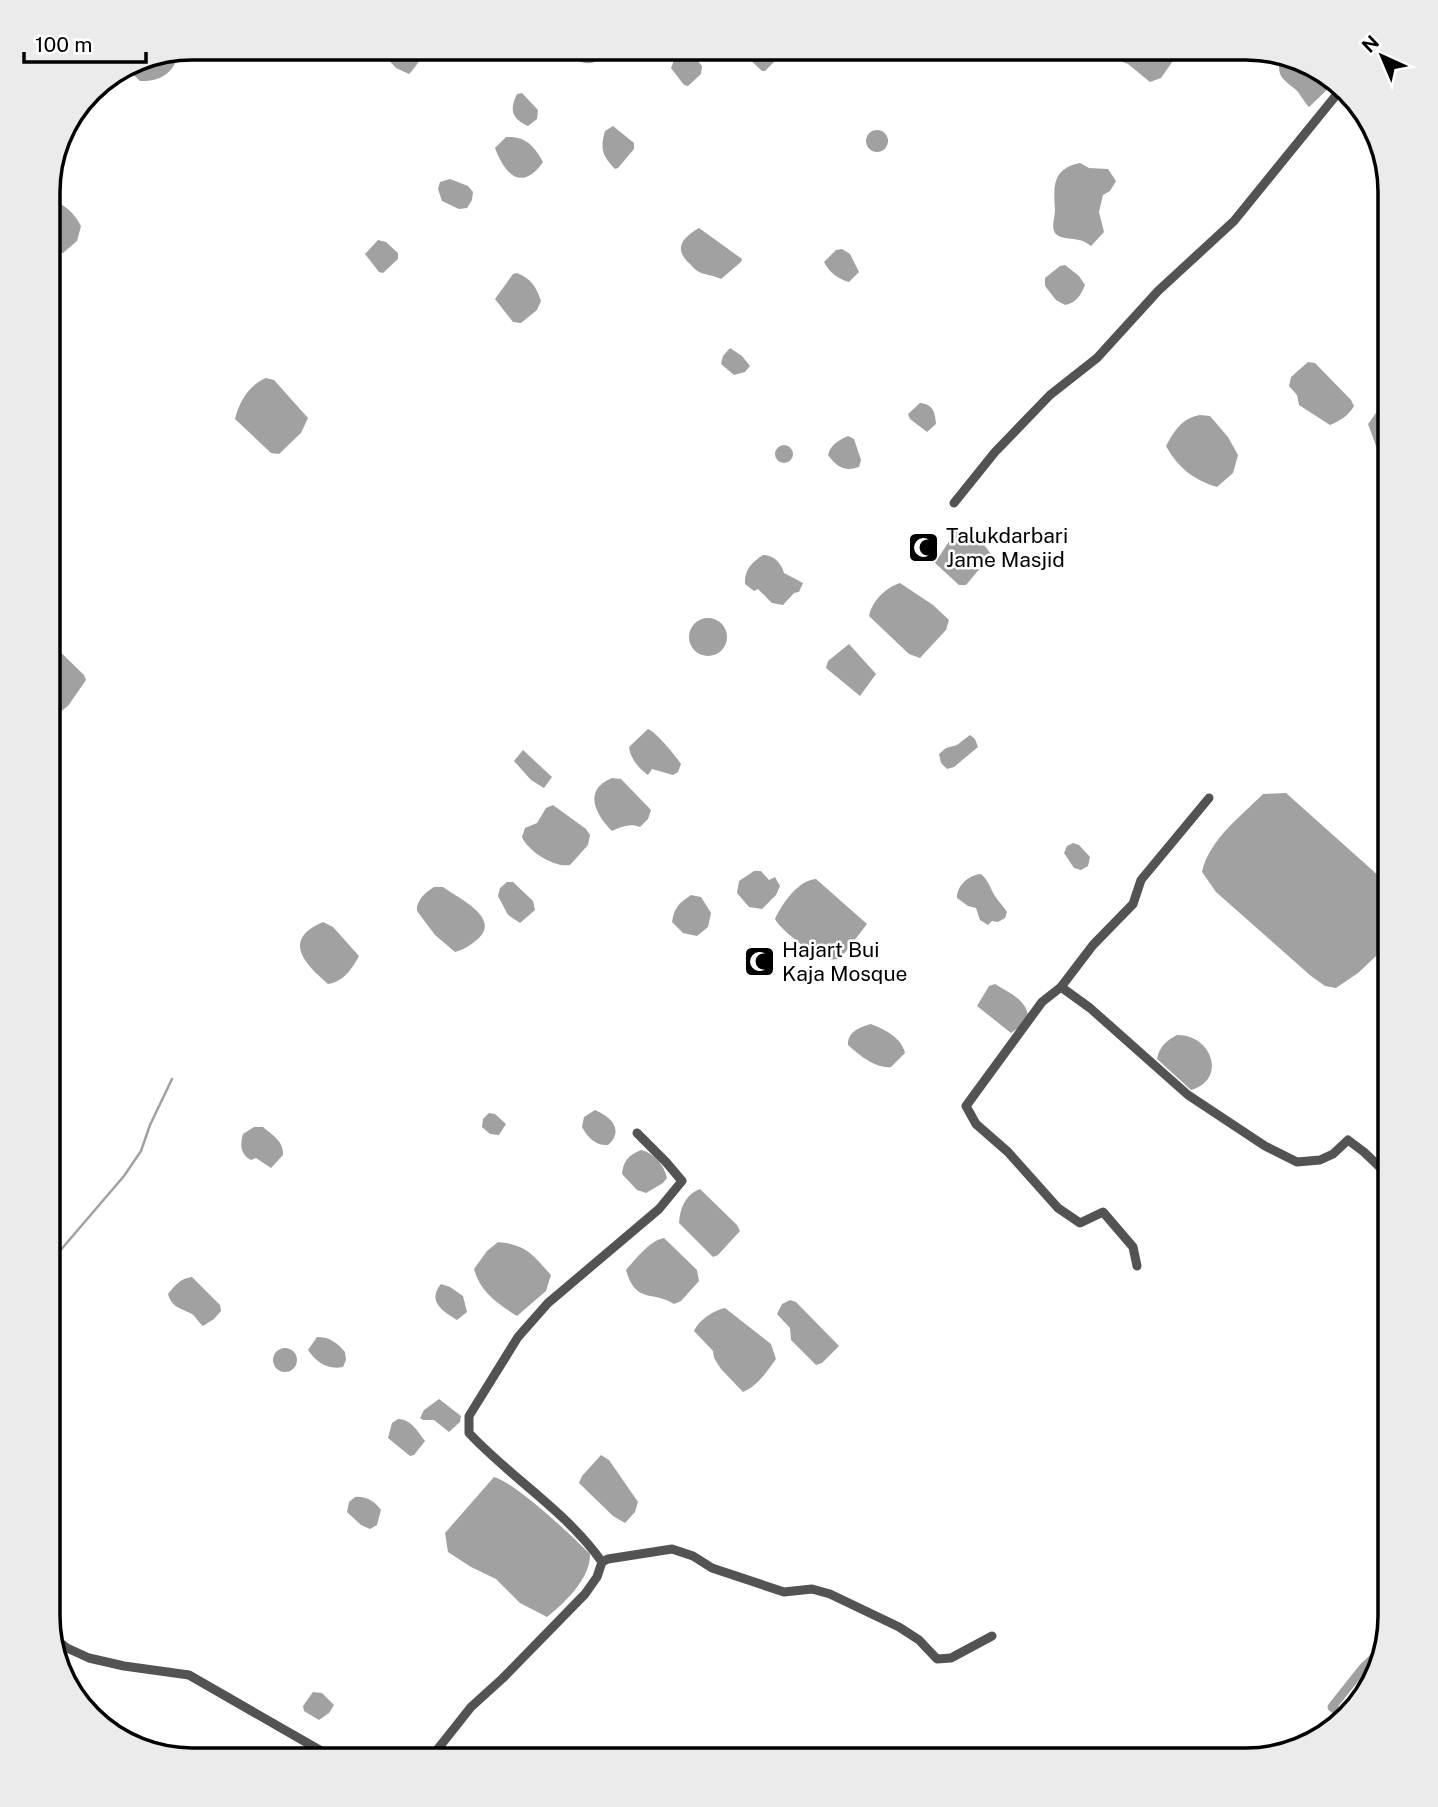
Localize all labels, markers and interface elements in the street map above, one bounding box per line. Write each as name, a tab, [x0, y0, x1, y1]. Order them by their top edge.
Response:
scale bar	[24, 21, 147, 65]
north arrow	[1347, 21, 1417, 91]
text: N	[1357, 31, 1383, 57]
text: 100 m	[35, 32, 92, 57]
place label: Talukdarbari Jame Masjid	[946, 523, 1068, 572]
mosque icon: Talukdarbari Jame Masjid	[906, 531, 940, 565]
place label: Hajart Bui Kaja Mosque	[782, 937, 907, 986]
mosque icon: Hajart Bui Kaja Mosque	[742, 945, 776, 979]

